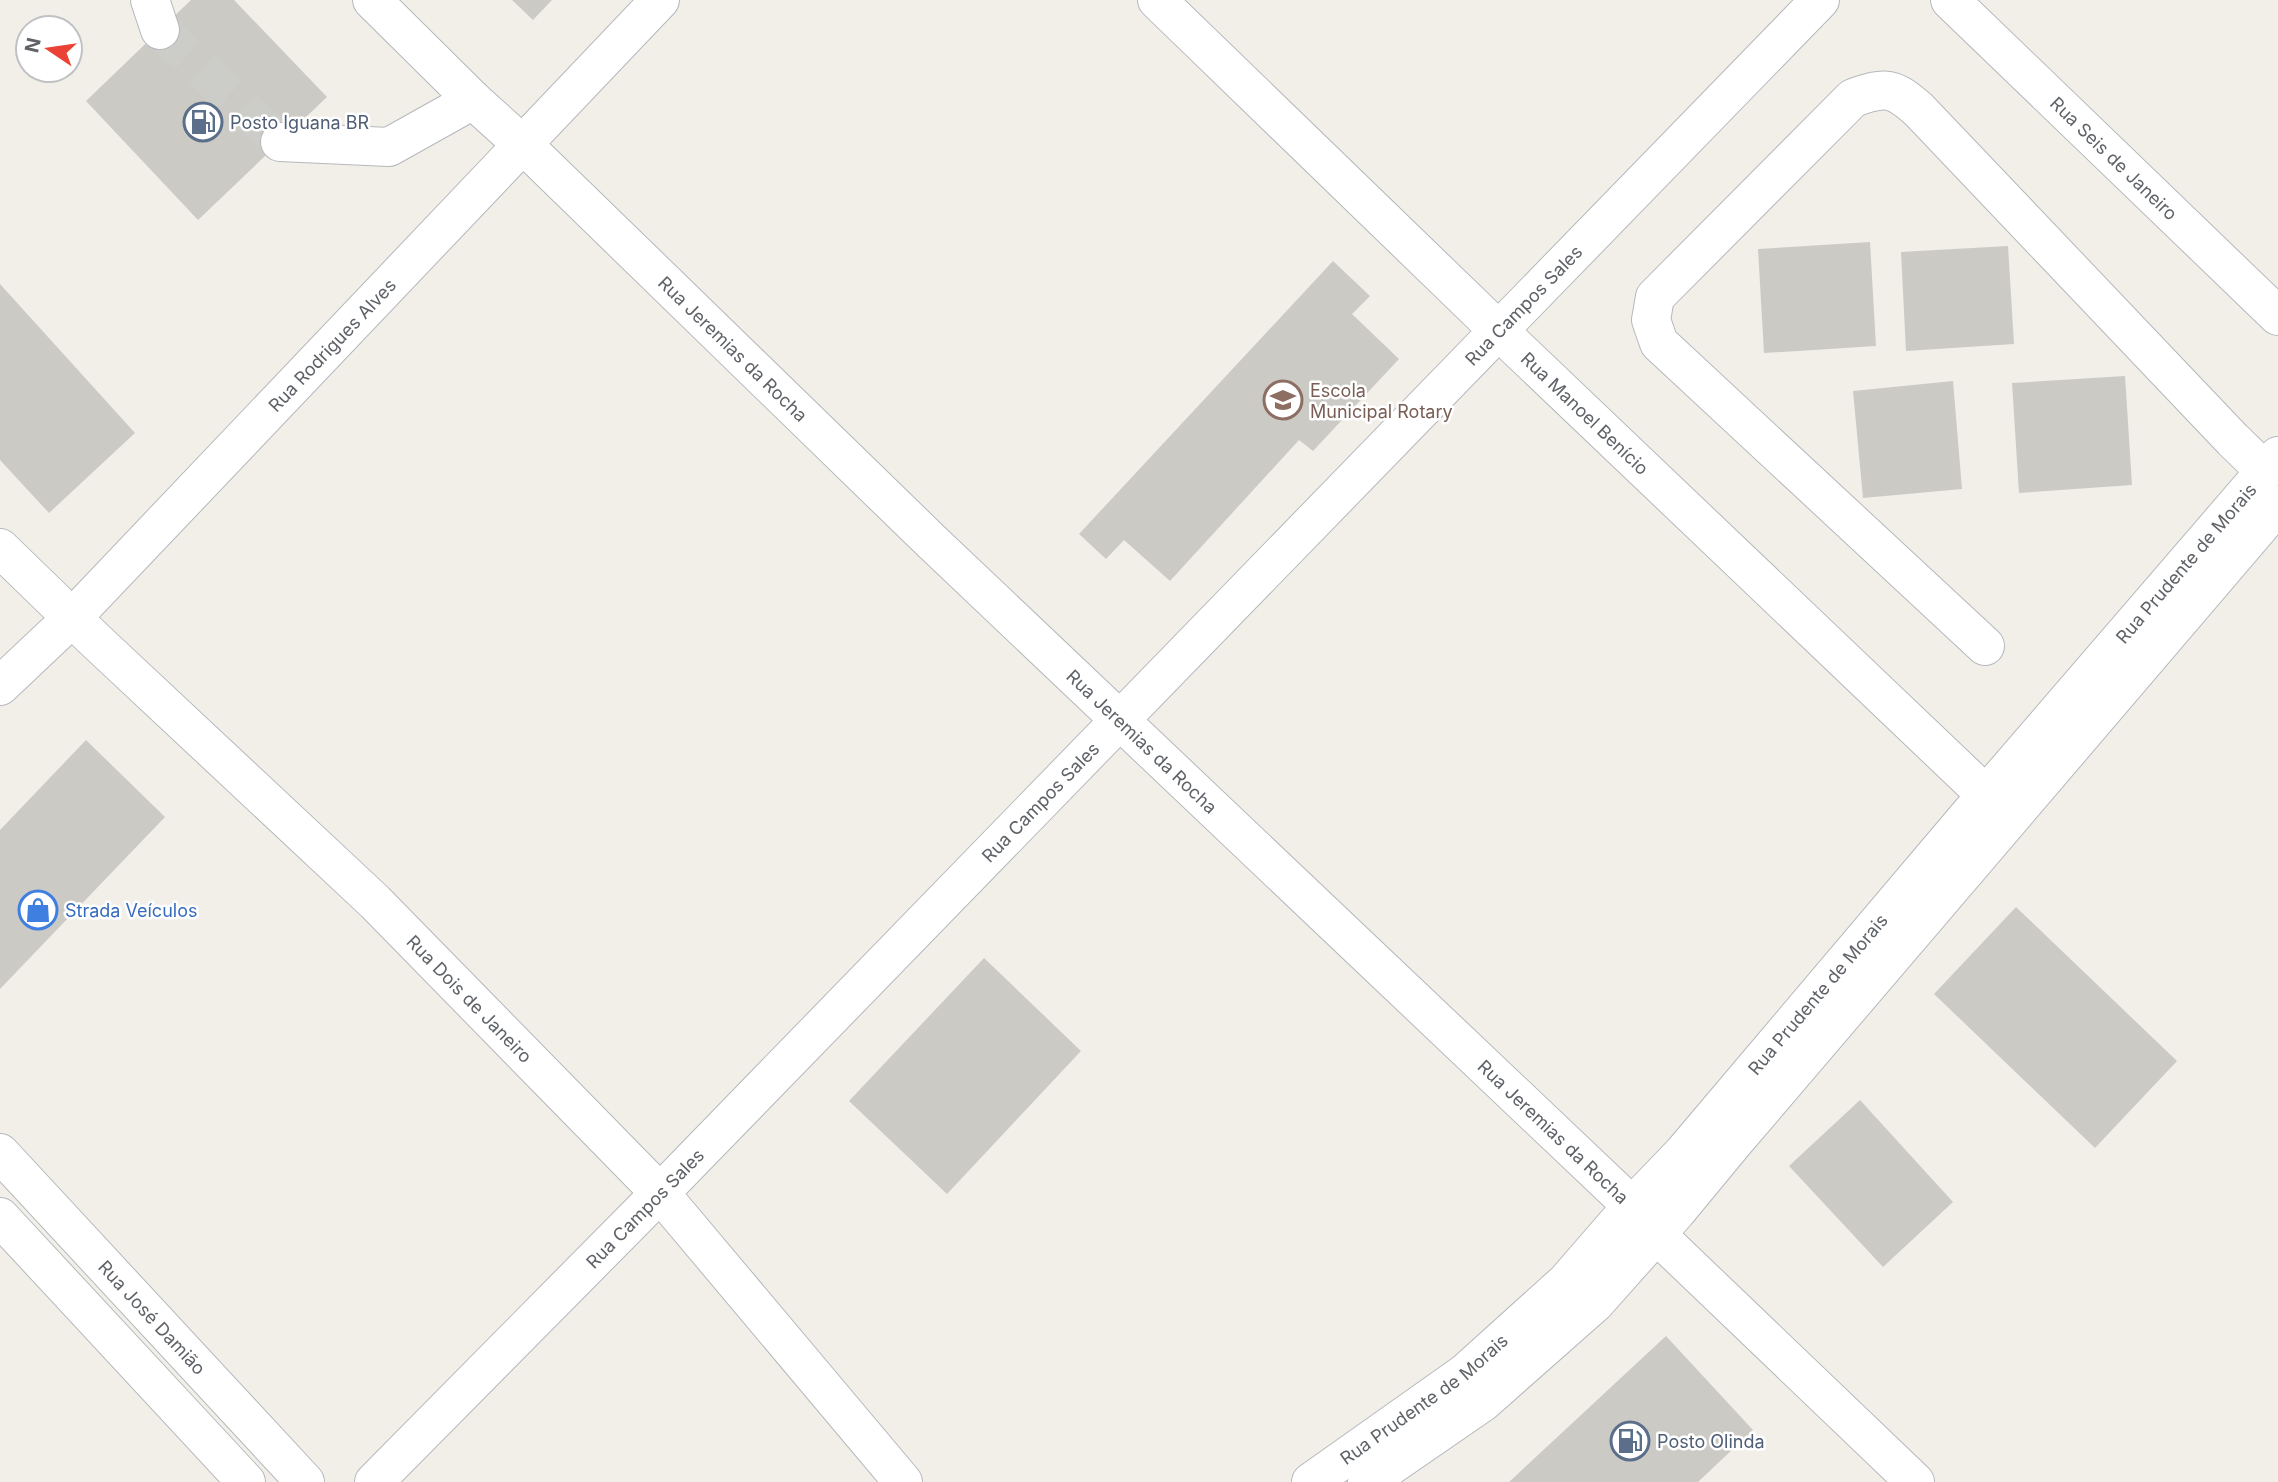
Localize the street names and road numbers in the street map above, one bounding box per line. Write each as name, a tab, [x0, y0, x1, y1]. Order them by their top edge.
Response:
street label: Rua Seis de Janeiro	[2046, 92, 2182, 224]
street label: Rua Campos Sales	[1460, 241, 1586, 369]
street label: Rua Jeremias da Rocha	[654, 272, 812, 426]
street label: Rua Rodrigues Alves	[264, 274, 400, 416]
street label: Rua Manoel Benício	[1517, 348, 1653, 479]
street label: Rua Prudente de Morais	[2111, 479, 2260, 647]
street label: Rua Jeremias da Rocha	[1063, 665, 1222, 818]
street label: Rua Campos Sales	[977, 738, 1103, 866]
street label: Rua Prudente de Morais	[1743, 909, 1891, 1079]
street label: Rua Dois de Janeiro	[403, 931, 537, 1067]
street label: Rua Jeremias da Rocha	[1474, 1055, 1633, 1208]
street label: Rua Campos Sales	[581, 1144, 708, 1272]
street label: Rua José Damião	[94, 1256, 210, 1379]
street label: Rua Prudente de Morais	[1336, 1329, 1512, 1469]

